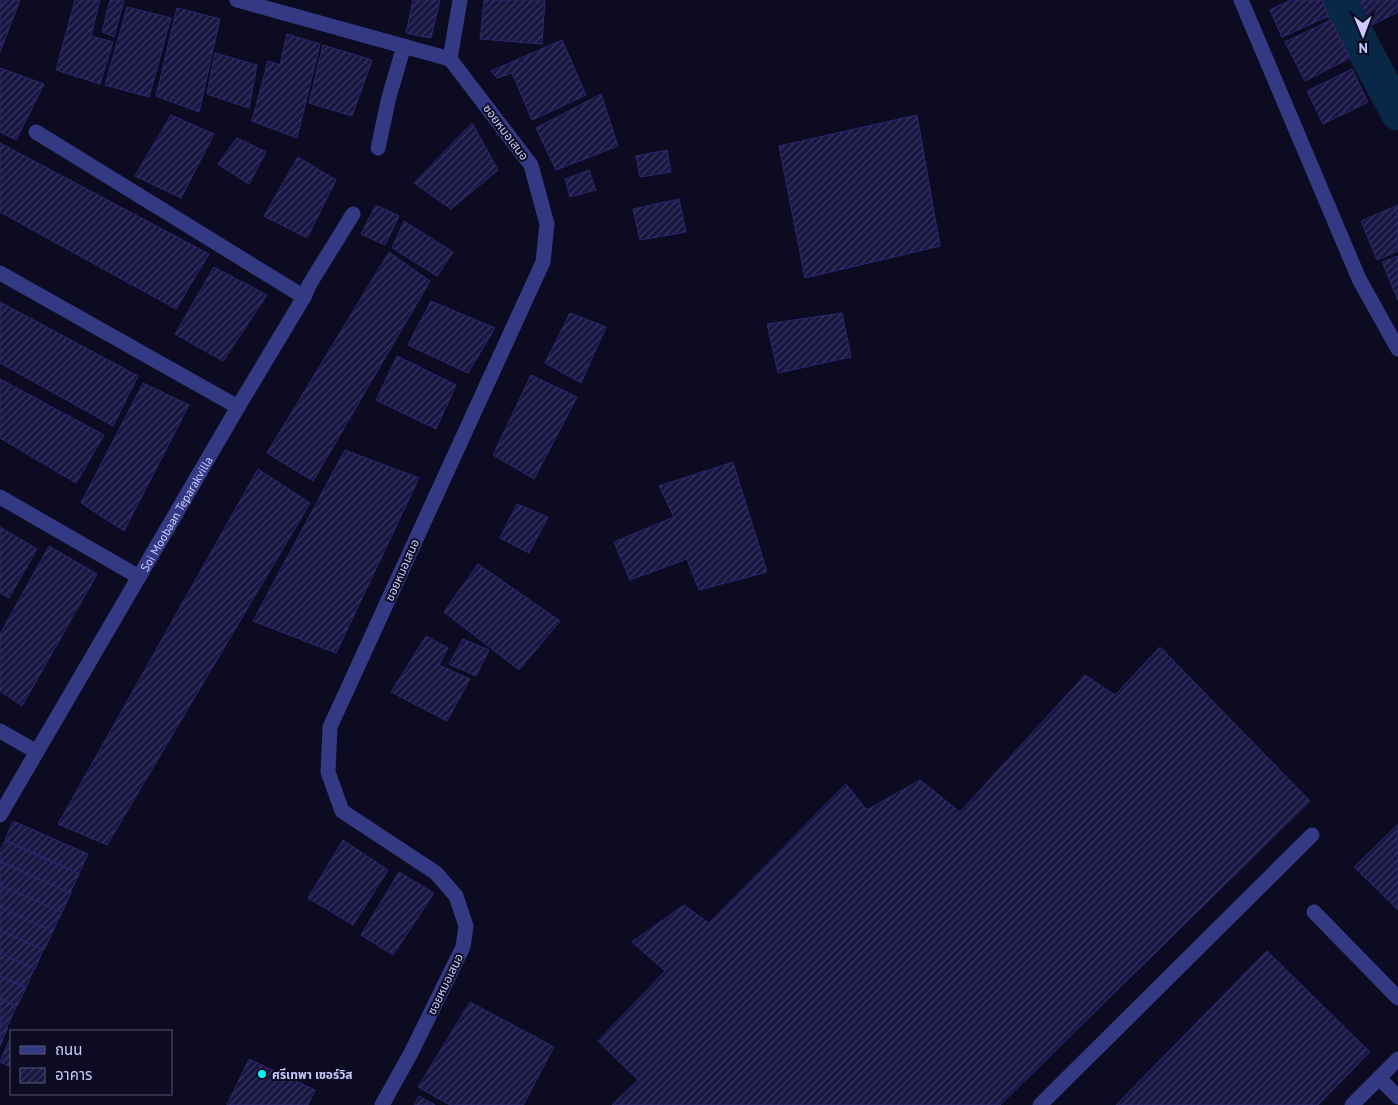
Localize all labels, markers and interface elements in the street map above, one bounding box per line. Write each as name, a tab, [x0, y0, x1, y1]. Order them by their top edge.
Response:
north arrow	[1338, 10, 1388, 60]
text: N	[1358, 39, 1368, 57]
street label: ซอยหมอเสนอ	[480, 101, 532, 163]
street label: Soi Moobaan Teparakvilla	[136, 453, 215, 574]
street label: ซอยหมอเสนอ	[382, 536, 422, 603]
street label: ซอยหมอเสนอ	[424, 951, 466, 1017]
legend	[10, 1030, 172, 1095]
text: ถนน	[55, 1040, 82, 1059]
text: อาคาร	[55, 1065, 92, 1084]
place label: ศรีเทพา เซอร์วิส	[272, 1067, 353, 1082]
marker: ศรีเทพา เซอร์วิส	[256, 1068, 268, 1080]

